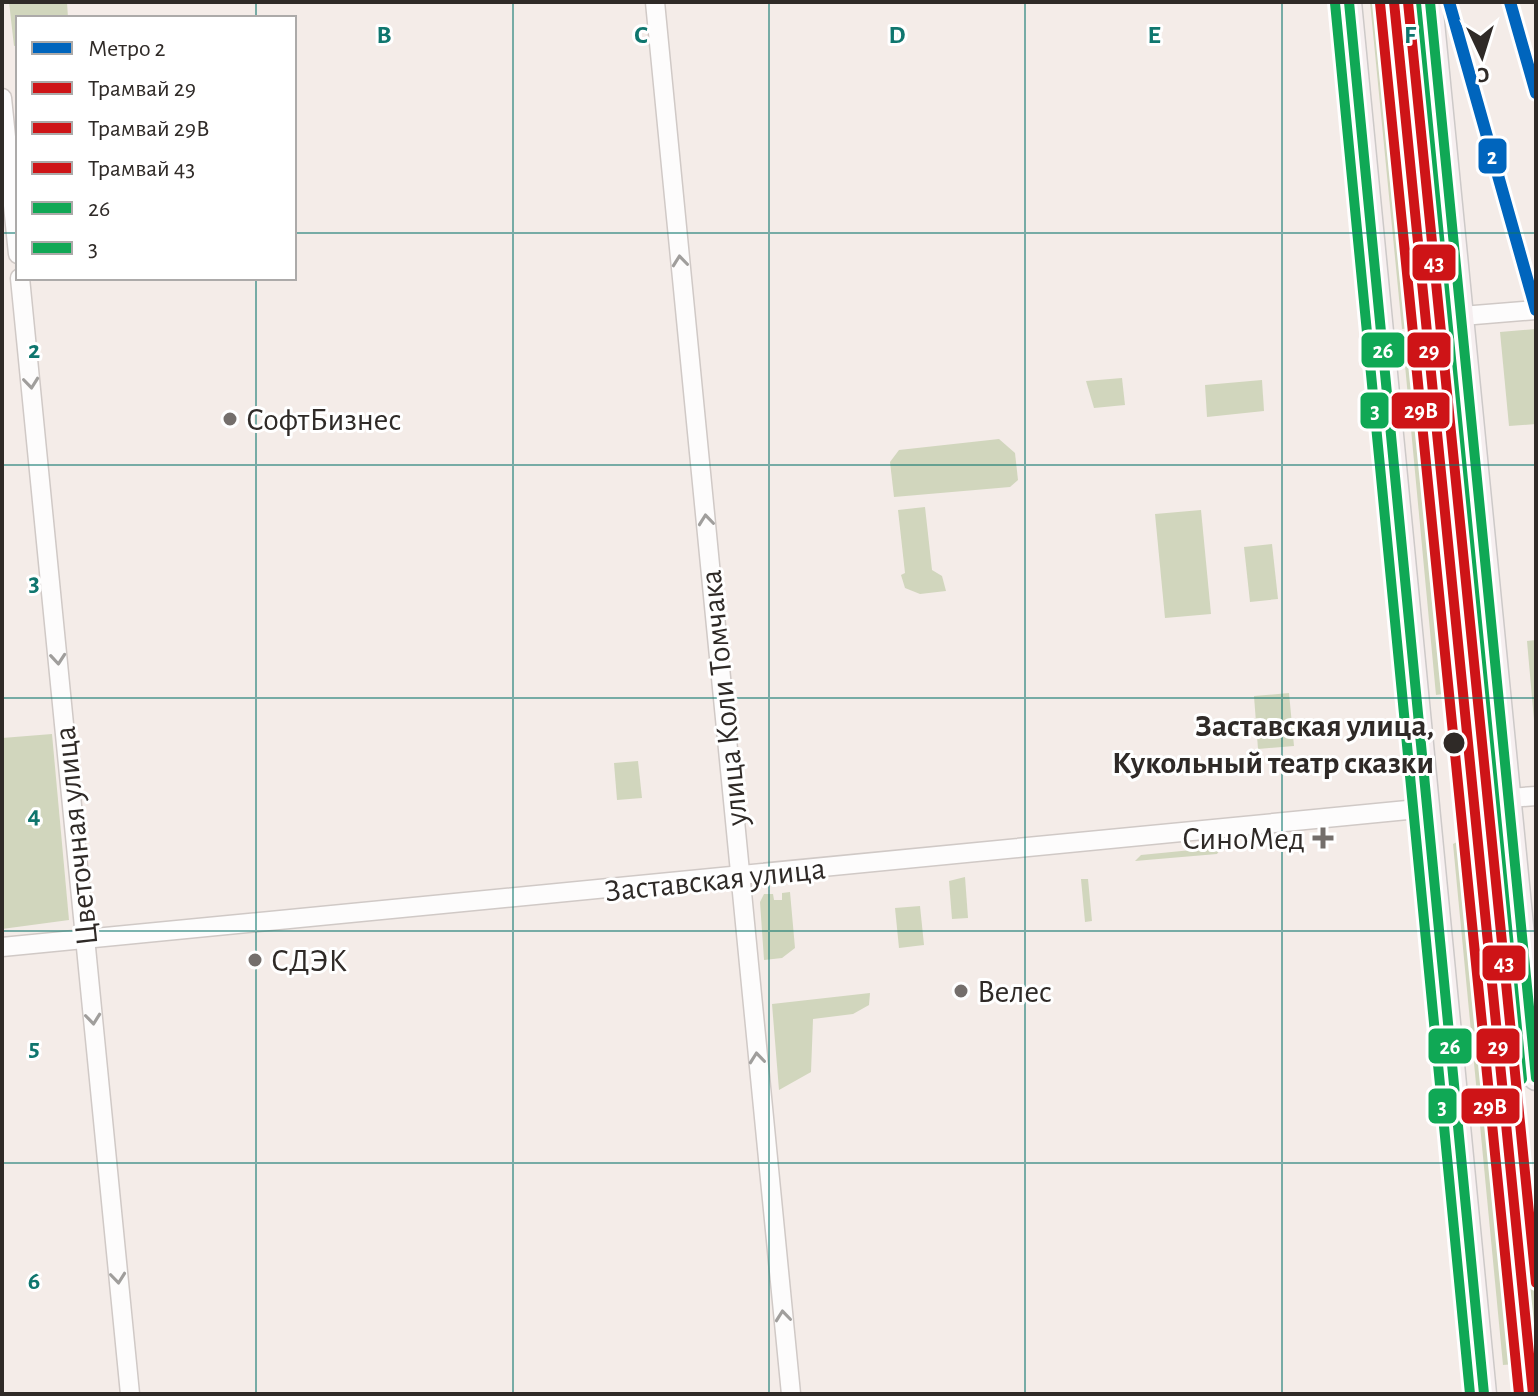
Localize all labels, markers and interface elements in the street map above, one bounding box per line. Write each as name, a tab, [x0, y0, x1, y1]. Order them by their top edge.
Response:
legend	[16, 16, 296, 280]
north arrow	[1442, 16, 1522, 96]
text: B	[376, 22, 392, 48]
text: C	[634, 22, 648, 48]
text: D	[888, 22, 906, 48]
text: E	[1147, 22, 1161, 48]
text: F	[1404, 22, 1417, 48]
text: Метро 2	[88, 37, 166, 61]
text: С	[1476, 64, 1490, 86]
text: Трамвай 29	[88, 77, 196, 101]
text: Трамвай 29В	[88, 117, 210, 141]
line badge: 2	[1477, 137, 1508, 175]
text: 2	[1487, 146, 1497, 168]
text: Трамвай 43	[88, 157, 195, 181]
text: 26	[88, 197, 110, 221]
text: 3	[88, 237, 98, 261]
line badge: 43	[1411, 243, 1457, 282]
text: 43	[1424, 252, 1444, 274]
one-way arrow	[672, 254, 689, 267]
line badge: 26	[1360, 331, 1406, 369]
line badge: 29	[1406, 331, 1452, 369]
text: 2	[28, 337, 40, 363]
text: 26	[1373, 340, 1394, 362]
text: 29	[1419, 340, 1440, 362]
one-way arrow	[22, 377, 39, 390]
line badge: 3	[1359, 391, 1390, 430]
line badge: 29В	[1390, 391, 1451, 430]
text: 3	[1370, 400, 1380, 422]
text: 29В	[1404, 400, 1438, 422]
place label: СофтБизнес	[246, 404, 401, 436]
marker: СофтБизнес	[221, 410, 239, 428]
one-way arrow	[698, 513, 715, 526]
street label: улица Коли Томчака	[695, 568, 753, 828]
text: 3	[28, 570, 40, 596]
one-way arrow	[49, 653, 66, 666]
place label: Заставская улица, Кукольный театр сказки	[1112, 710, 1434, 779]
street label: Цветочная улица	[49, 725, 103, 947]
marker: Заставская улица, Кукольный театр сказки	[1441, 730, 1467, 756]
text: 4	[27, 802, 41, 828]
place label: СиноМед	[1182, 823, 1305, 855]
marker: СиноМед	[1312, 827, 1334, 849]
street label: Заставская улица	[603, 852, 827, 908]
line badge: 43	[1481, 944, 1527, 982]
place label: СДЭК	[271, 945, 347, 977]
marker: СДЭК	[246, 951, 264, 969]
text: 43	[1494, 952, 1514, 974]
place label: Велес	[977, 976, 1052, 1008]
marker: Велес	[952, 982, 970, 1000]
one-way arrow	[85, 1013, 102, 1026]
line badge: 26	[1427, 1027, 1473, 1065]
line badge: 29	[1475, 1027, 1521, 1065]
text: 5	[28, 1035, 40, 1061]
text: 26	[1440, 1036, 1461, 1058]
text: 29	[1488, 1036, 1509, 1058]
one-way arrow	[749, 1051, 766, 1064]
line badge: 3	[1427, 1087, 1458, 1125]
line badge: 29В	[1460, 1087, 1521, 1125]
text: 3	[1437, 1096, 1447, 1118]
text: 29В	[1473, 1096, 1507, 1118]
text: 6	[28, 1268, 40, 1294]
one-way arrow	[110, 1272, 127, 1285]
one-way arrow	[774, 1309, 791, 1322]

